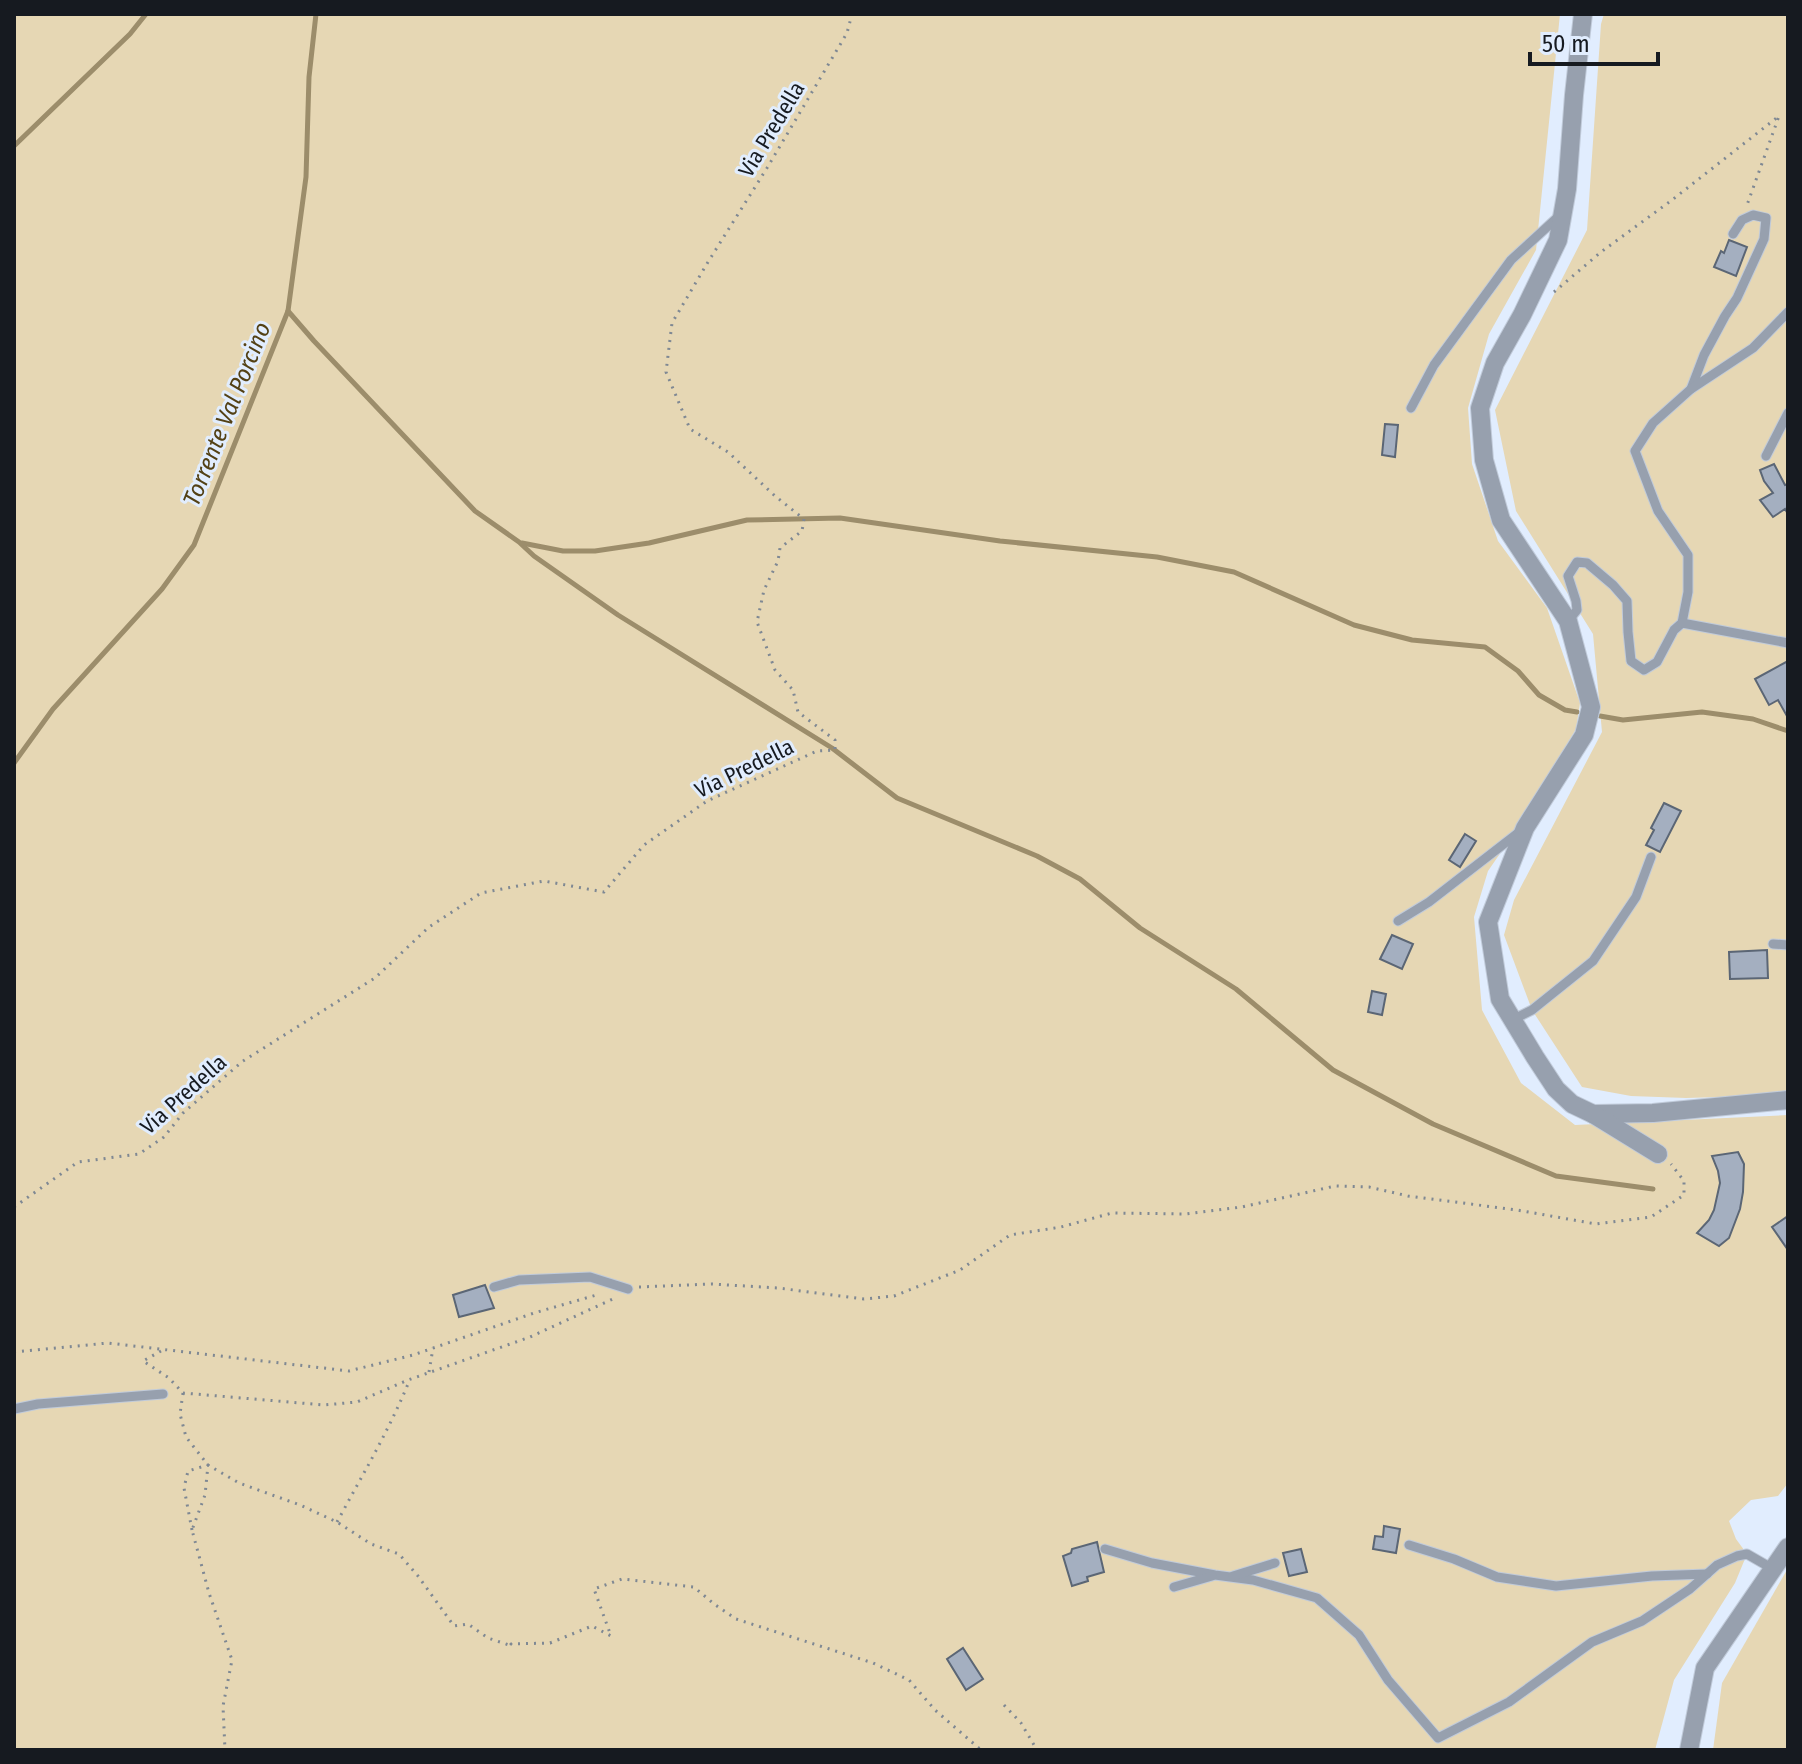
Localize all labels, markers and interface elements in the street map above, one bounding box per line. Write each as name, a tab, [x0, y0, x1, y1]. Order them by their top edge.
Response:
scale bar	[1530, 16, 1658, 66]
text: 50 m	[1542, 30, 1590, 58]
street label: Via Predella	[732, 77, 810, 182]
water label: Torrente Val Porcino	[177, 318, 277, 510]
street label: Via Predella	[690, 733, 798, 804]
street label: Via Predella	[135, 1049, 232, 1140]

